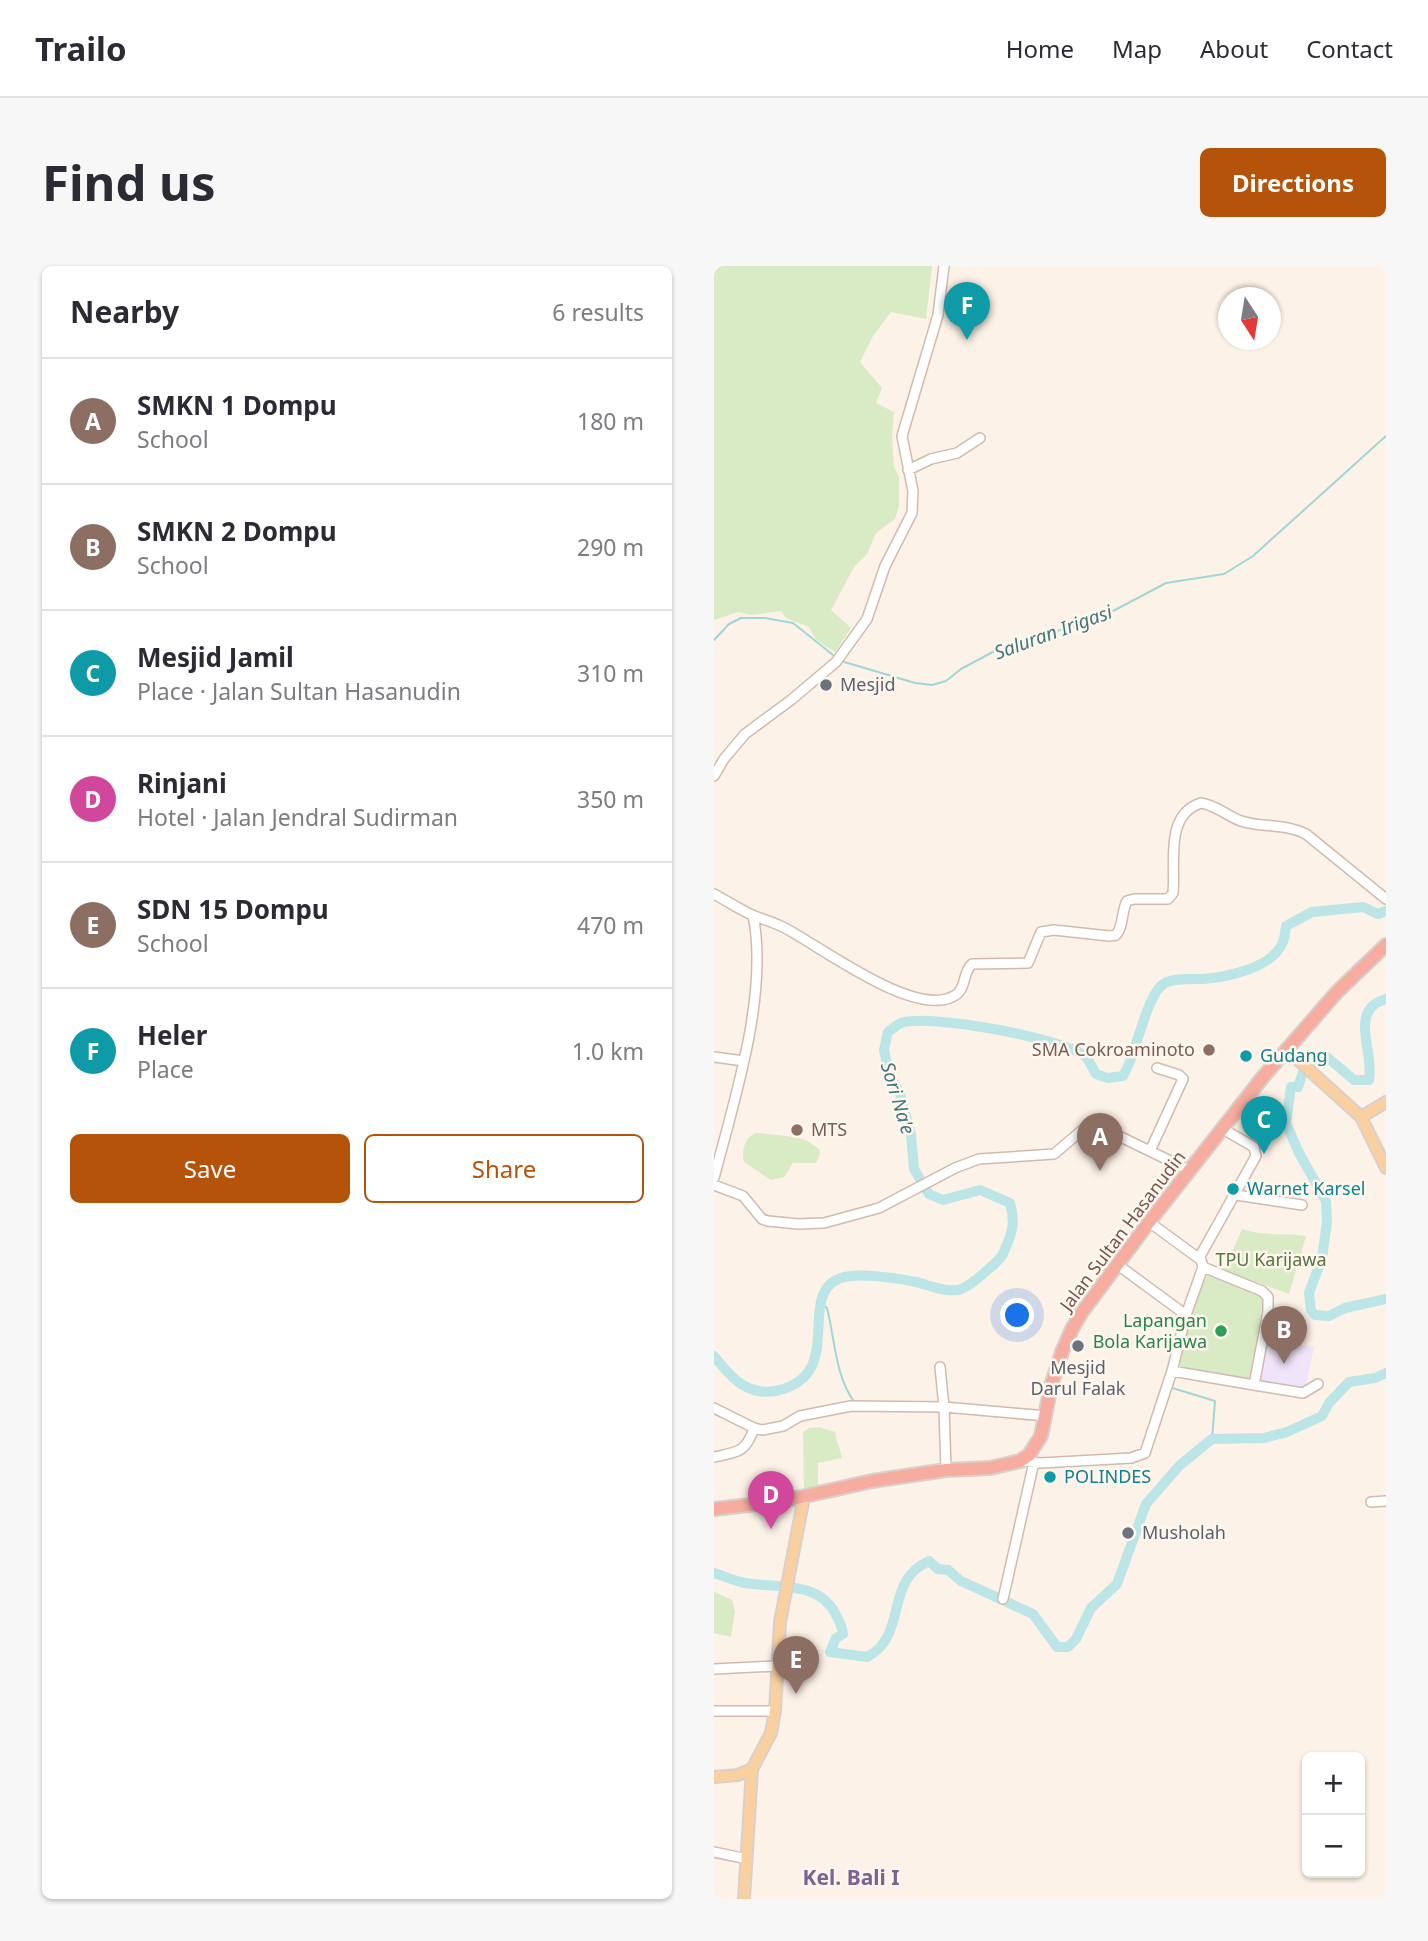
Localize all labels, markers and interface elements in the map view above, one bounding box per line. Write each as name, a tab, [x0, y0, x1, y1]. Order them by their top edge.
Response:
text: Trailo	[35, 26, 127, 71]
text: Home	[1006, 32, 1074, 65]
text: Map	[1112, 32, 1162, 65]
text: About	[1200, 32, 1268, 65]
text: Contact	[1306, 32, 1393, 65]
button: Directions	[1200, 148, 1386, 217]
text: Find us	[42, 149, 216, 215]
pin: F	[944, 282, 990, 340]
north arrow	[1218, 287, 1281, 350]
text: Nearby	[70, 291, 179, 332]
text: 6 results	[552, 296, 644, 328]
text: SMKN 1 Dompu	[137, 387, 337, 423]
text: A	[85, 405, 101, 437]
text: 180 m	[577, 405, 644, 437]
text: School	[137, 423, 209, 455]
text: SMKN 2 Dompu	[137, 513, 337, 549]
text: B	[85, 531, 101, 563]
text: 290 m	[577, 531, 644, 563]
text: School	[137, 549, 209, 581]
water label: Saluran Irigasi	[990, 598, 1117, 665]
text: Mesjid Jamil	[137, 639, 294, 675]
text: C	[86, 657, 100, 689]
text: 310 m	[577, 657, 644, 689]
place label: Mesjid	[840, 672, 895, 696]
text: Place · Jalan Sultan Hasanudin	[137, 675, 461, 707]
marker: Mesjid	[818, 677, 834, 693]
text: Rinjani	[137, 765, 227, 801]
text: D	[85, 783, 101, 815]
text: 350 m	[577, 783, 644, 815]
text: Hotel · Jalan Jendral Sudirman	[137, 801, 458, 833]
text: SDN 15 Dompu	[137, 891, 329, 927]
text: E	[87, 909, 99, 941]
text: 470 m	[577, 909, 644, 941]
text: School	[137, 927, 209, 959]
text: Heler	[137, 1017, 207, 1053]
text: F	[87, 1035, 99, 1067]
text: 1.0 km	[572, 1035, 644, 1067]
place label: SMA Cokroaminoto	[1032, 1037, 1195, 1061]
marker: SMA Cokroaminoto	[1201, 1042, 1217, 1058]
place label: Gudang	[1260, 1043, 1328, 1067]
marker: Gudang	[1238, 1048, 1254, 1064]
text: Place	[137, 1053, 194, 1085]
water label: Sori Na'e	[875, 1059, 921, 1137]
pin: C	[1241, 1096, 1287, 1154]
pin: A	[1077, 1113, 1123, 1171]
place label: MTS	[811, 1117, 847, 1141]
marker: MTS	[789, 1122, 805, 1138]
button: Save	[70, 1134, 350, 1203]
button: Share	[364, 1134, 644, 1203]
street label: Jalan Sultan Hasanudin	[1053, 1145, 1190, 1317]
place label: Warnet Karsel	[1247, 1176, 1365, 1200]
marker: Warnet Karsel	[1225, 1181, 1241, 1197]
park label: TPU Karijawa	[1215, 1247, 1327, 1271]
your location	[1000, 1298, 1034, 1332]
pin: B	[1261, 1306, 1307, 1364]
place label: Lapangan Bola Karijawa	[1093, 1308, 1207, 1353]
marker: Lapangan Bola Karijawa	[1213, 1323, 1229, 1339]
marker: Mesjid Darul Falak	[1070, 1338, 1086, 1354]
place label: Mesjid Darul Falak	[1031, 1355, 1126, 1400]
place label: POLINDES	[1064, 1464, 1151, 1488]
marker: POLINDES	[1042, 1469, 1058, 1485]
pin: D	[748, 1471, 794, 1529]
place label: Musholah	[1142, 1520, 1226, 1544]
marker: Musholah	[1120, 1525, 1136, 1541]
pin: E	[773, 1636, 819, 1694]
map controls	[1302, 1752, 1365, 1878]
button: +	[1302, 1752, 1365, 1815]
button: −	[1302, 1815, 1365, 1878]
district label: Kel. Bali I	[803, 1863, 899, 1891]

